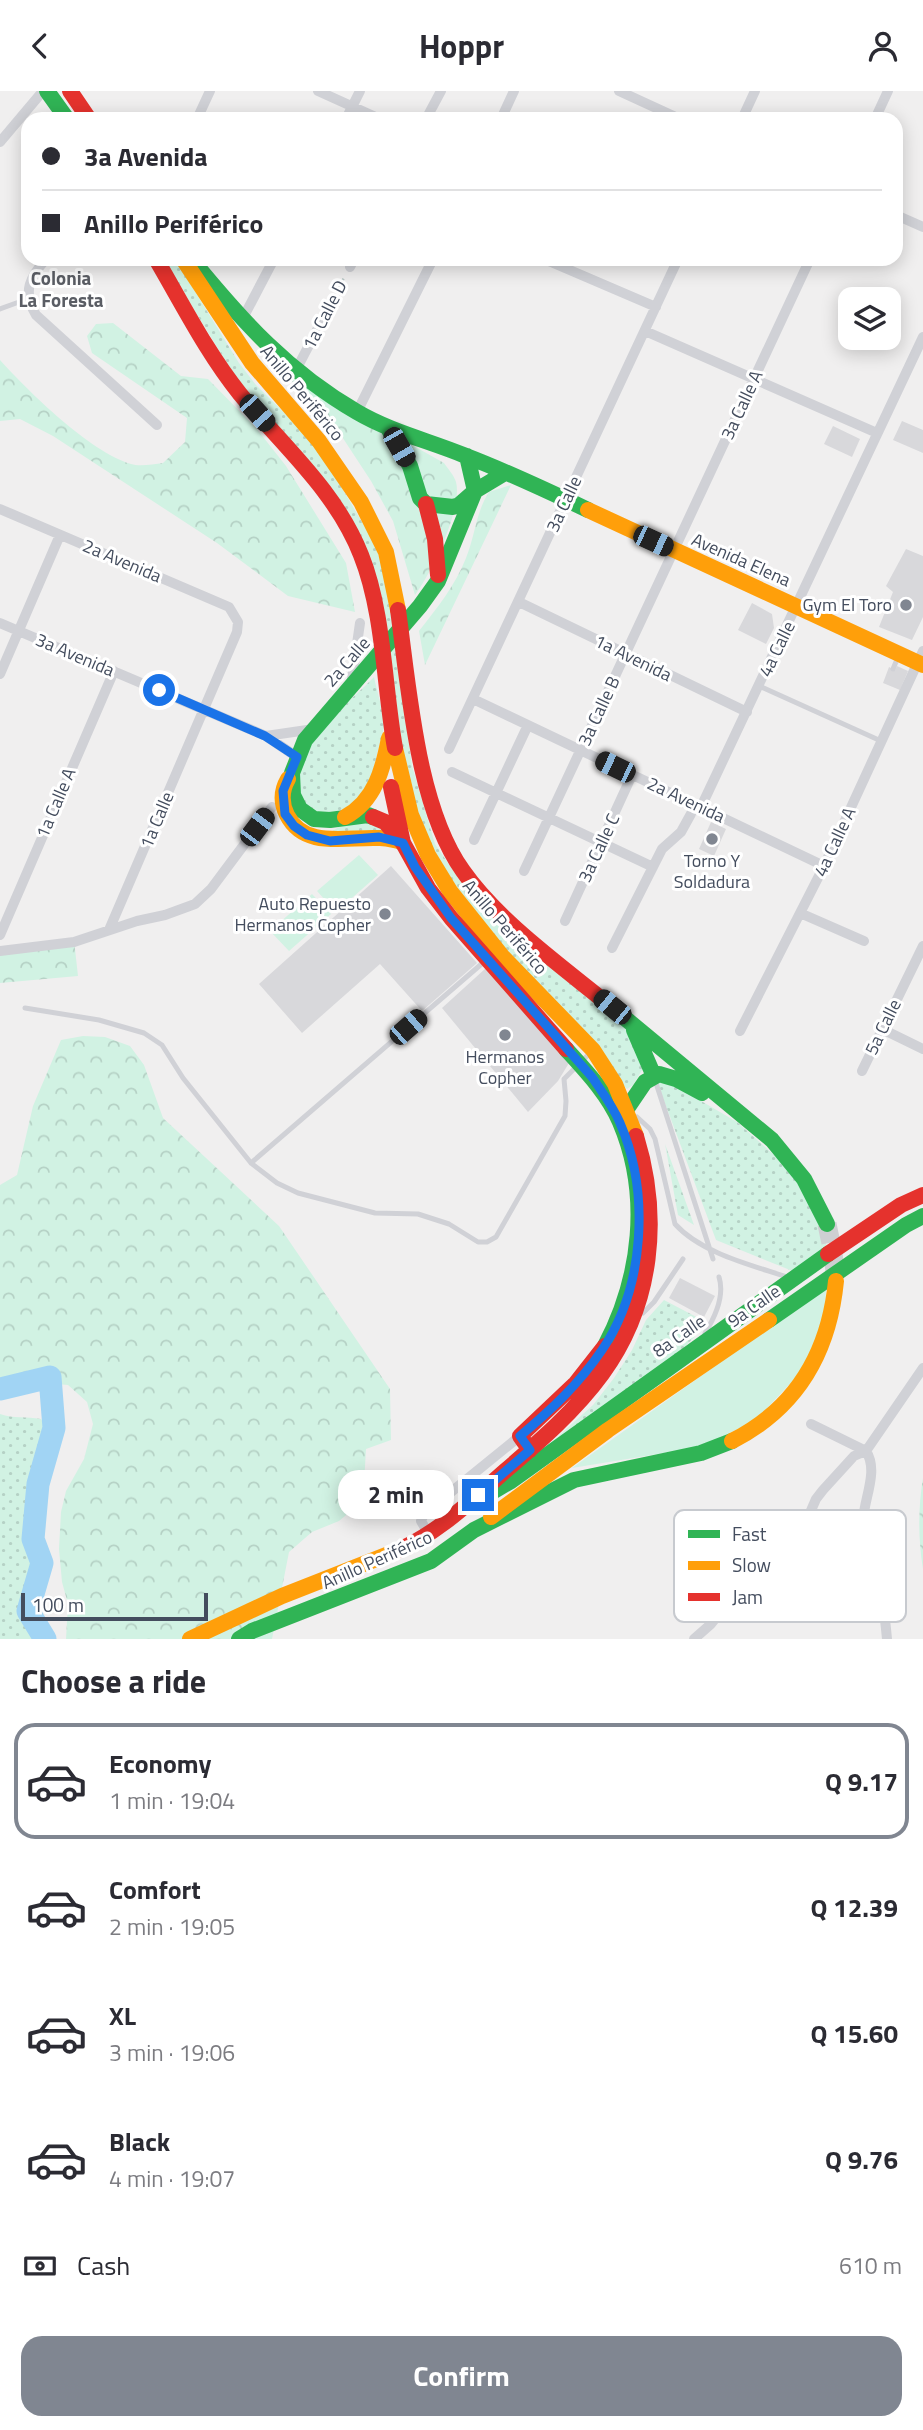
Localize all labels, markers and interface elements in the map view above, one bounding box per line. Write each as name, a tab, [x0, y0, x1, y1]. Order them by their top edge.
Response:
text: Hoppr	[419, 22, 504, 70]
icon: back	[21, 27, 59, 65]
icon: person	[864, 27, 902, 65]
text: 3a Avenida	[84, 137, 208, 176]
text: Anillo Periférico	[84, 204, 263, 243]
district label: Colonia La Foresta	[18, 263, 104, 314]
street label: 1a Calle D	[296, 275, 354, 354]
map controls	[838, 287, 901, 350]
button: layers	[838, 287, 901, 350]
street label: Anillo Periférico	[254, 339, 351, 447]
street label: 3a Calle A	[714, 365, 770, 444]
car	[236, 390, 279, 436]
car	[380, 424, 419, 470]
street label: 3a Calle	[539, 471, 588, 536]
car	[630, 523, 677, 559]
street label: Avenida Elena	[687, 526, 795, 593]
street label: 2a Avenida	[79, 532, 166, 589]
place label: Gym El Toro	[802, 591, 892, 618]
marker: Gym El Toro	[898, 597, 914, 613]
street label: 4a Calle	[751, 616, 802, 681]
street label: 3a Avenida	[32, 626, 119, 683]
street label: 1a Avenida	[590, 627, 677, 688]
street label: 2a Calle	[317, 630, 376, 693]
street label: 3a Calle B	[571, 671, 626, 750]
route start	[143, 674, 175, 706]
car	[592, 748, 639, 786]
street label: 1a Calle A	[29, 763, 83, 842]
street label: 2a Avenida	[643, 770, 730, 829]
street label: 1a Calle	[133, 787, 181, 852]
street label: 4a Calle A	[807, 802, 863, 881]
car	[236, 804, 279, 850]
street label: 3a Calle C	[571, 809, 626, 887]
marker: Torno Y Soldadura	[704, 831, 720, 847]
place label: Torno Y Soldadura	[674, 847, 750, 895]
street label: Anillo Periférico	[456, 873, 554, 980]
place label: Auto Repuesto Hermanos Copher	[234, 890, 371, 938]
marker: Auto Repuesto Hermanos Copher	[377, 906, 393, 922]
car	[590, 986, 635, 1028]
street label: 5a Calle	[857, 994, 908, 1059]
car	[386, 1005, 431, 1049]
marker: Hermanos Copher	[497, 1027, 513, 1043]
place label: Hermanos Copher	[466, 1043, 544, 1091]
street label: 9a Calle	[722, 1278, 786, 1334]
street label: 8a Calle	[647, 1308, 711, 1364]
callout: 2 min	[338, 1471, 454, 1519]
text: 2 min	[368, 1477, 424, 1512]
route end	[462, 1479, 494, 1511]
legend	[674, 1510, 906, 1622]
text: Fast	[732, 1519, 767, 1548]
street label: Anillo Periférico	[317, 1523, 436, 1596]
text: Slow	[732, 1550, 771, 1579]
text: Jam	[732, 1582, 763, 1611]
scale bar	[21, 1590, 208, 1622]
text: 100 m	[32, 1590, 84, 1619]
text: Choose a ride	[21, 1657, 206, 1705]
text: Economy	[109, 1744, 211, 1783]
icon: car	[25, 1750, 88, 1813]
text: Q 9.17	[825, 1762, 898, 1801]
text: 1 min · 19:04	[109, 1783, 235, 1818]
text: Comfort	[109, 1870, 201, 1909]
icon: car	[25, 1876, 88, 1939]
text: Q 12.39	[810, 1888, 898, 1927]
text: 2 min · 19:05	[109, 1909, 235, 1944]
text: XL	[109, 1996, 136, 2035]
icon: car	[25, 2002, 88, 2065]
text: Q 15.60	[810, 2014, 898, 2053]
text: 3 min · 19:06	[109, 2035, 235, 2070]
text: Black	[109, 2122, 170, 2161]
icon: car	[25, 2128, 88, 2191]
text: Q 9.76	[825, 2140, 898, 2179]
text: 4 min · 19:07	[109, 2161, 235, 2196]
text: Cash	[77, 2246, 130, 2285]
icon: cash	[21, 2247, 59, 2285]
text: 610 m	[839, 2248, 902, 2283]
button: Confirm	[21, 2336, 902, 2416]

